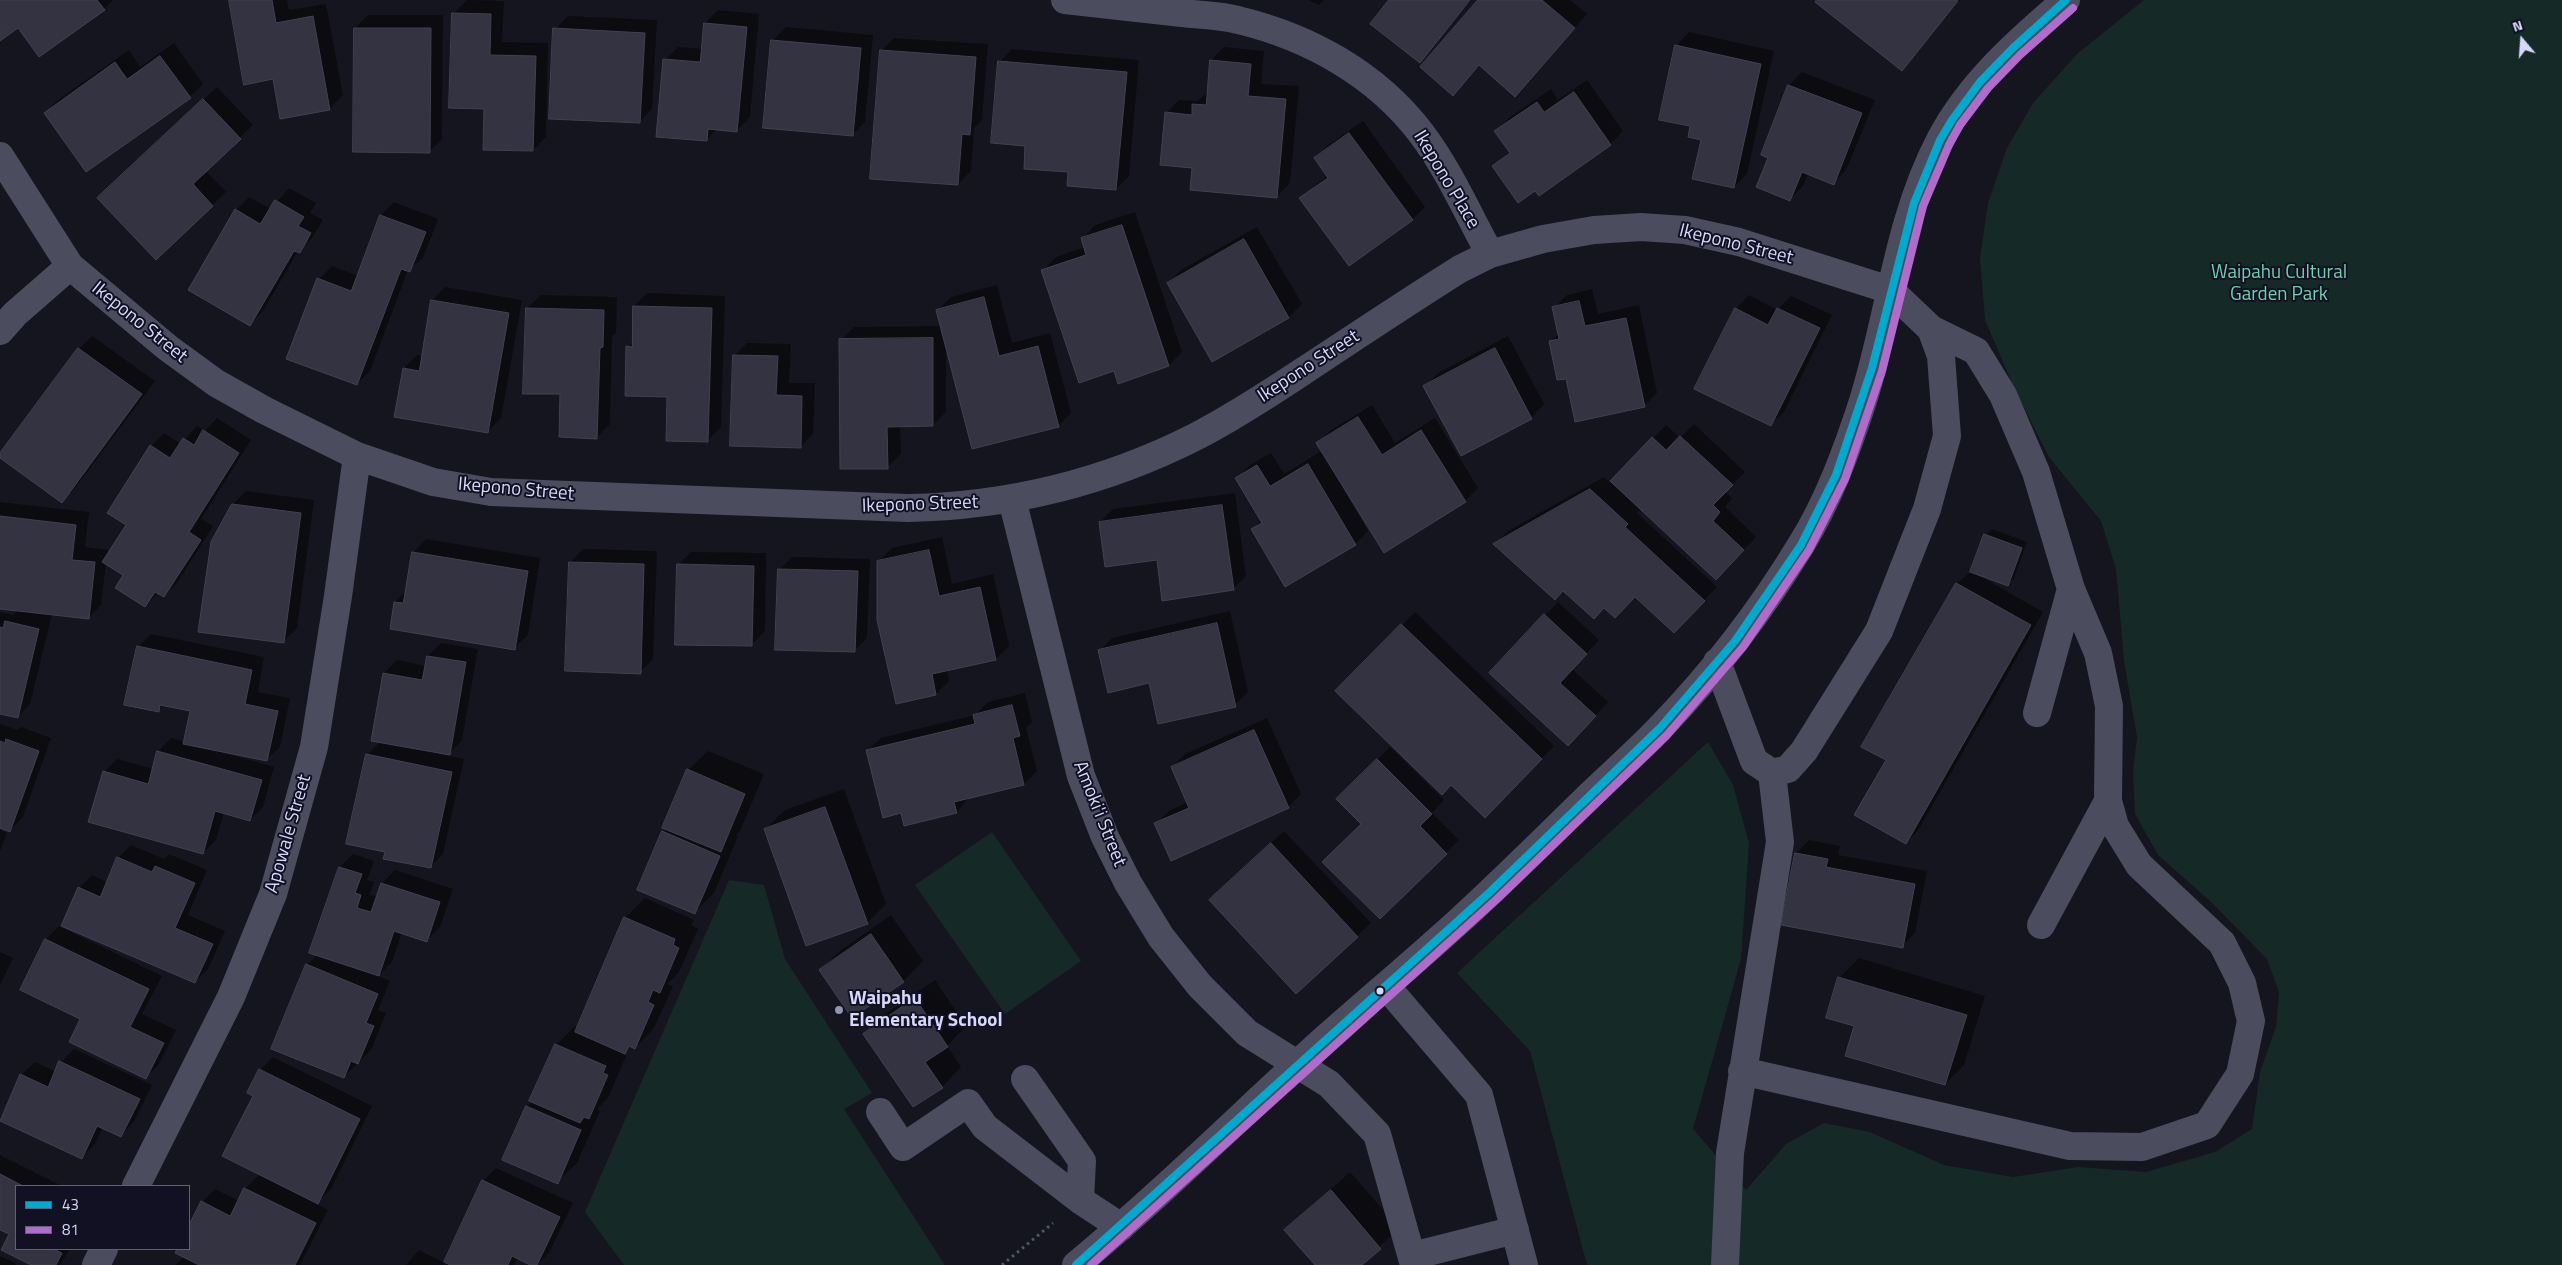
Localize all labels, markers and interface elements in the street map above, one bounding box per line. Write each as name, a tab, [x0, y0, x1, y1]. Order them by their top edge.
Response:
text: N	[2509, 14, 2525, 37]
north arrow	[2497, 15, 2547, 65]
street label: Ikepono Place	[1408, 127, 1484, 233]
street label: Ikepono Street	[1677, 220, 1795, 270]
park label: Waipahu Cultural Garden Park	[2211, 262, 2347, 306]
street label: Ikepono Street	[87, 277, 191, 369]
street label: Ikepono Street	[1254, 326, 1364, 408]
street label: Ikepono Street	[457, 474, 575, 506]
street label: Ikepono Street	[861, 492, 979, 518]
street label: Amoki'i Street	[1067, 758, 1131, 870]
street label: Apowale Street	[261, 772, 317, 896]
unlabelled marker	[1375, 986, 1385, 996]
place label: Waipahu Elementary School	[849, 988, 1003, 1032]
marker: Waipahu Elementary School	[833, 1004, 845, 1016]
legend	[15, 1185, 190, 1250]
text: 43	[62, 1193, 79, 1216]
text: 81	[62, 1218, 79, 1241]

